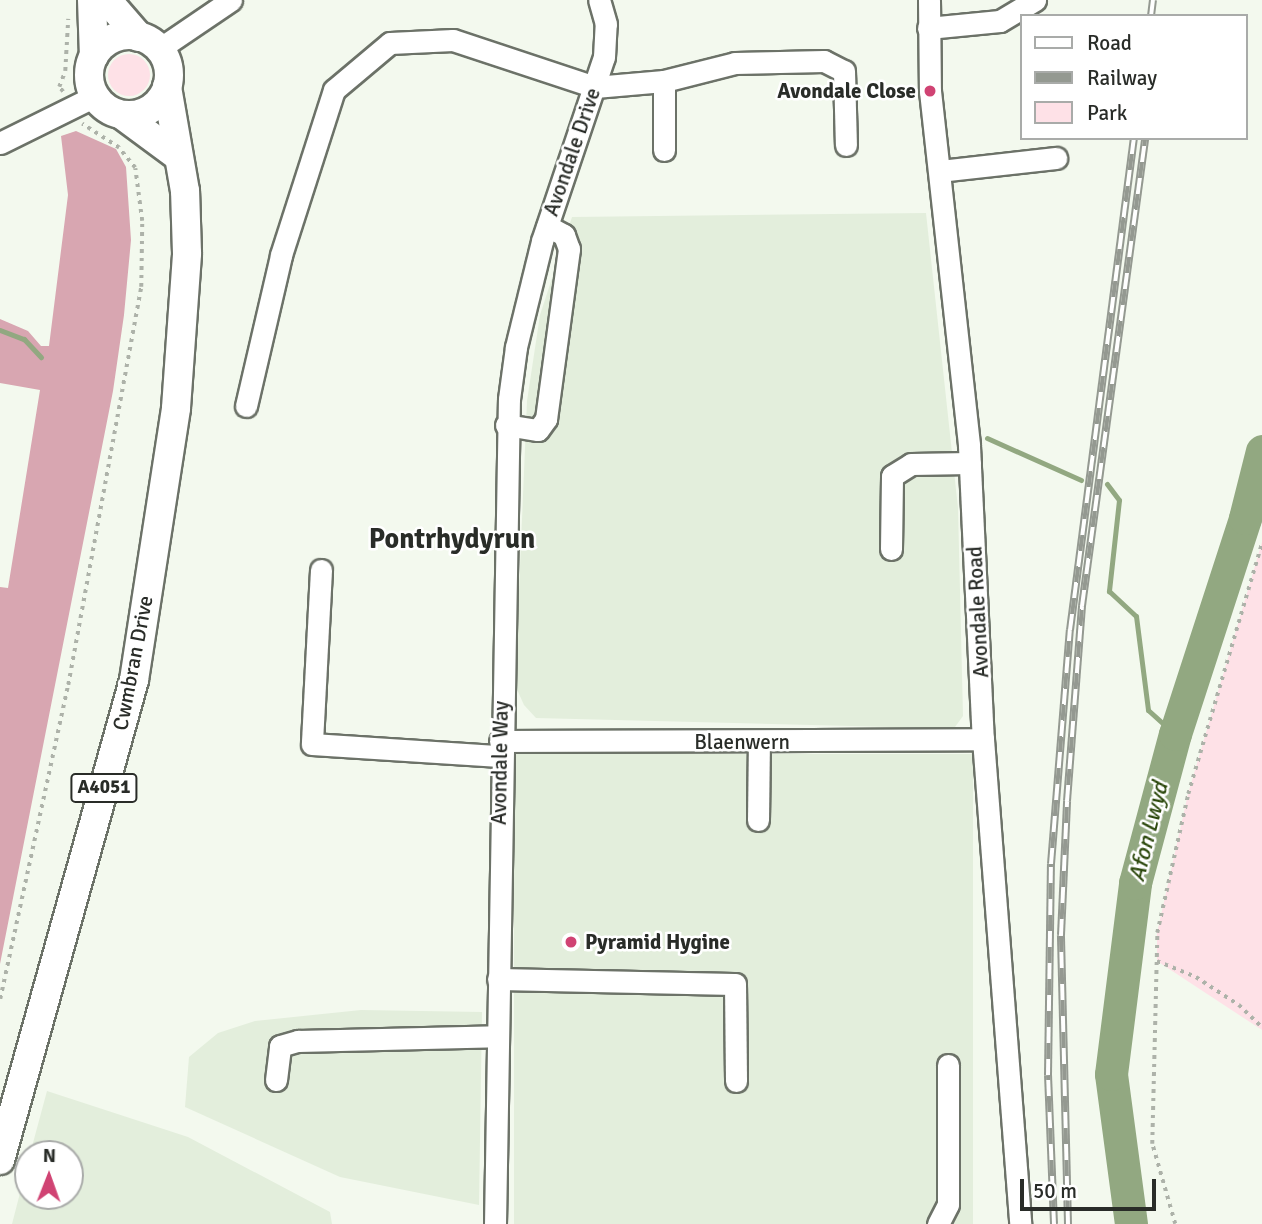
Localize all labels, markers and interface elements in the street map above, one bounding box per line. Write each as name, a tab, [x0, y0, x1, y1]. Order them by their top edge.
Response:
legend	[1020, 14, 1248, 140]
text: Road	[1087, 30, 1132, 56]
text: Railway	[1087, 65, 1157, 91]
place label: Avondale Close	[777, 78, 916, 104]
marker: Avondale Close	[922, 83, 938, 99]
street label: Avondale Drive	[538, 85, 606, 219]
text: Park	[1087, 100, 1127, 126]
district label: Pontrhydyrun	[369, 522, 535, 556]
street label: Avondale Road	[962, 545, 994, 679]
street label: Cwmbran Drive	[108, 593, 158, 733]
street label: Avondale Way	[486, 701, 514, 825]
street label: Blaenwern	[694, 729, 790, 755]
road number: A4051	[69, 772, 139, 804]
water label: Afon Lwyd	[1123, 780, 1175, 884]
place label: Pyramid Hygine	[585, 929, 730, 955]
marker: Pyramid Hygine	[563, 934, 579, 950]
north arrow	[14, 1140, 84, 1210]
text: N	[43, 1144, 56, 1168]
scale bar	[1024, 1164, 1160, 1208]
text: 50 m	[1033, 1178, 1077, 1204]

